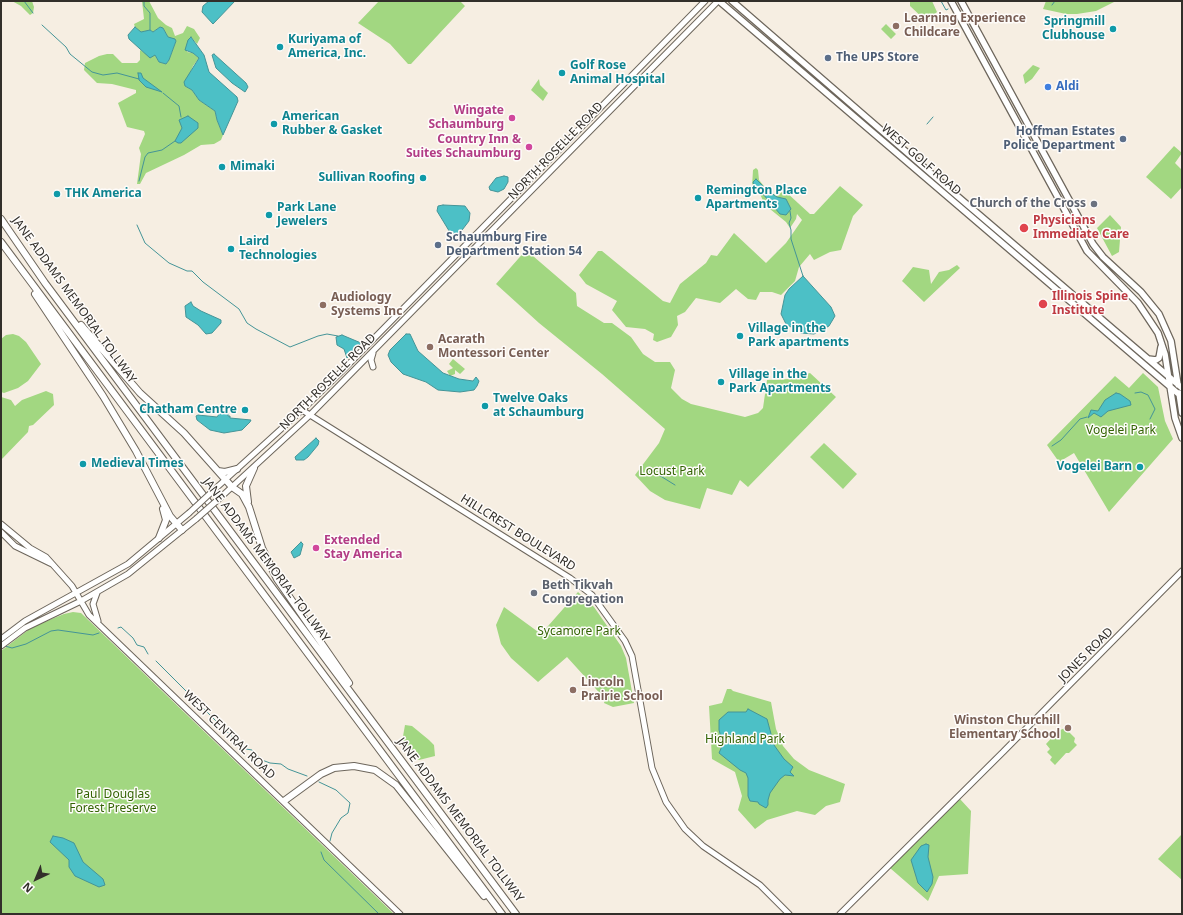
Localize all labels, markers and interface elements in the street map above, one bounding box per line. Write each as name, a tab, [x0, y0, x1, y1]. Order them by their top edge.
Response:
place label: Learning Experience Childcare	[904, 12, 1026, 40]
place label: Springmill Clubhouse	[1042, 15, 1105, 43]
marker: Learning Experience Childcare	[891, 21, 901, 31]
marker: Springmill Clubhouse	[1108, 24, 1118, 34]
place label: Kuriyama of America, Inc.	[288, 33, 366, 61]
marker: Kuriyama of America, Inc.	[275, 42, 285, 52]
place label: The UPS Store	[836, 51, 919, 65]
marker: The UPS Store	[823, 53, 833, 63]
place label: Golf Rose Animal Hospital	[570, 59, 665, 87]
marker: Golf Rose Animal Hospital	[557, 68, 567, 78]
place label: Aldi	[1056, 80, 1079, 94]
marker: Aldi	[1043, 82, 1053, 92]
street label: NORTH ROSELLE ROAD	[506, 99, 606, 203]
place label: Wingate Schaumburg	[428, 104, 504, 132]
place label: American Rubber & Gasket	[282, 110, 382, 138]
marker: Wingate Schaumburg	[507, 113, 517, 123]
marker: American Rubber & Gasket	[269, 119, 279, 129]
street label: WEST GOLF ROAD	[878, 121, 964, 199]
place label: Hoffman Estates Police Department	[1003, 125, 1115, 153]
place label: Country Inn & Suites Schaumburg	[406, 133, 521, 161]
marker: Hoffman Estates Police Department	[1118, 134, 1128, 144]
marker: Country Inn & Suites Schaumburg	[524, 142, 534, 152]
place label: Mimaki	[230, 160, 275, 174]
marker: Mimaki	[217, 162, 227, 172]
place label: Sullivan Roofing	[318, 171, 415, 185]
marker: Sullivan Roofing	[418, 173, 428, 183]
place label: Remington Place Apartments	[706, 184, 807, 212]
place label: THK America	[65, 187, 142, 201]
marker: THK America	[52, 189, 62, 199]
marker: Remington Place Apartments	[693, 193, 703, 203]
place label: Church of the Cross	[970, 197, 1086, 211]
marker: Church of the Cross	[1089, 199, 1099, 209]
place label: Park Lane Jewelers	[277, 201, 336, 229]
marker: Park Lane Jewelers	[264, 210, 274, 220]
street label: JANE ADDAMS MEMORIAL TOLLWAY	[9, 214, 139, 386]
place label: Physicians Immediate Care	[1033, 214, 1129, 242]
marker: Physicians Immediate Care	[1018, 222, 1030, 234]
place label: Schaumburg Fire Department Station 54	[446, 231, 582, 259]
place label: Laird Technologies	[239, 235, 317, 263]
marker: Schaumburg Fire Department Station 54	[433, 240, 443, 250]
marker: Laird Technologies	[226, 244, 236, 254]
place label: Illinois Spine Institute	[1052, 290, 1128, 318]
place label: Audiology Systems Inc	[331, 291, 402, 319]
marker: Illinois Spine Institute	[1037, 298, 1049, 310]
marker: Audiology Systems Inc	[318, 300, 328, 310]
place label: Village in the Park apartments	[748, 322, 849, 350]
street label: NORTH ROSELLE ROAD	[277, 331, 379, 433]
marker: Village in the Park apartments	[735, 331, 745, 341]
place label: Acarath Montessori Center	[438, 333, 549, 361]
marker: Acarath Montessori Center	[425, 342, 435, 352]
place label: Village in the Park Apartments	[729, 368, 831, 396]
marker: Village in the Park Apartments	[716, 377, 726, 387]
place label: Twelve Oaks at Schaumburg	[493, 392, 584, 420]
marker: Twelve Oaks at Schaumburg	[480, 401, 490, 411]
place label: Chatham Centre	[139, 403, 237, 417]
marker: Chatham Centre	[240, 405, 250, 415]
park label: Vogelei Park	[1086, 424, 1156, 438]
place label: Medieval Times	[91, 457, 184, 471]
marker: Medieval Times	[78, 459, 88, 469]
place label: Vogelei Barn	[1056, 460, 1132, 474]
marker: Vogelei Barn	[1135, 462, 1145, 472]
park label: Locust Park	[639, 465, 705, 479]
street label: JANE ADDAMS MEMORIAL TOLLWAY	[199, 475, 333, 645]
street label: HILLCREST BOULEVARD	[458, 492, 578, 574]
place label: Extended Stay America	[324, 534, 402, 562]
marker: Extended Stay America	[311, 543, 321, 553]
place label: Beth Tikvah Congregation	[542, 579, 624, 607]
marker: Beth Tikvah Congregation	[529, 588, 539, 598]
park label: Sycamore Park	[537, 625, 621, 639]
street label: JONES ROAD	[1056, 625, 1116, 685]
place label: Lincoln Prairie School	[581, 676, 663, 704]
marker: Lincoln Prairie School	[568, 685, 578, 695]
street label: WEST CENTRAL ROAD	[180, 688, 278, 782]
place label: Winston Churchill Elementary School	[949, 714, 1060, 742]
marker: Winston Churchill Elementary School	[1063, 723, 1073, 733]
park label: Highland Park	[705, 733, 785, 747]
street label: JANE ADDAMS MEMORIAL TOLLWAY	[393, 735, 527, 905]
park label: Paul Douglas Forest Preserve	[69, 788, 157, 816]
north arrow	[16, 859, 56, 899]
text: N	[19, 879, 36, 897]

